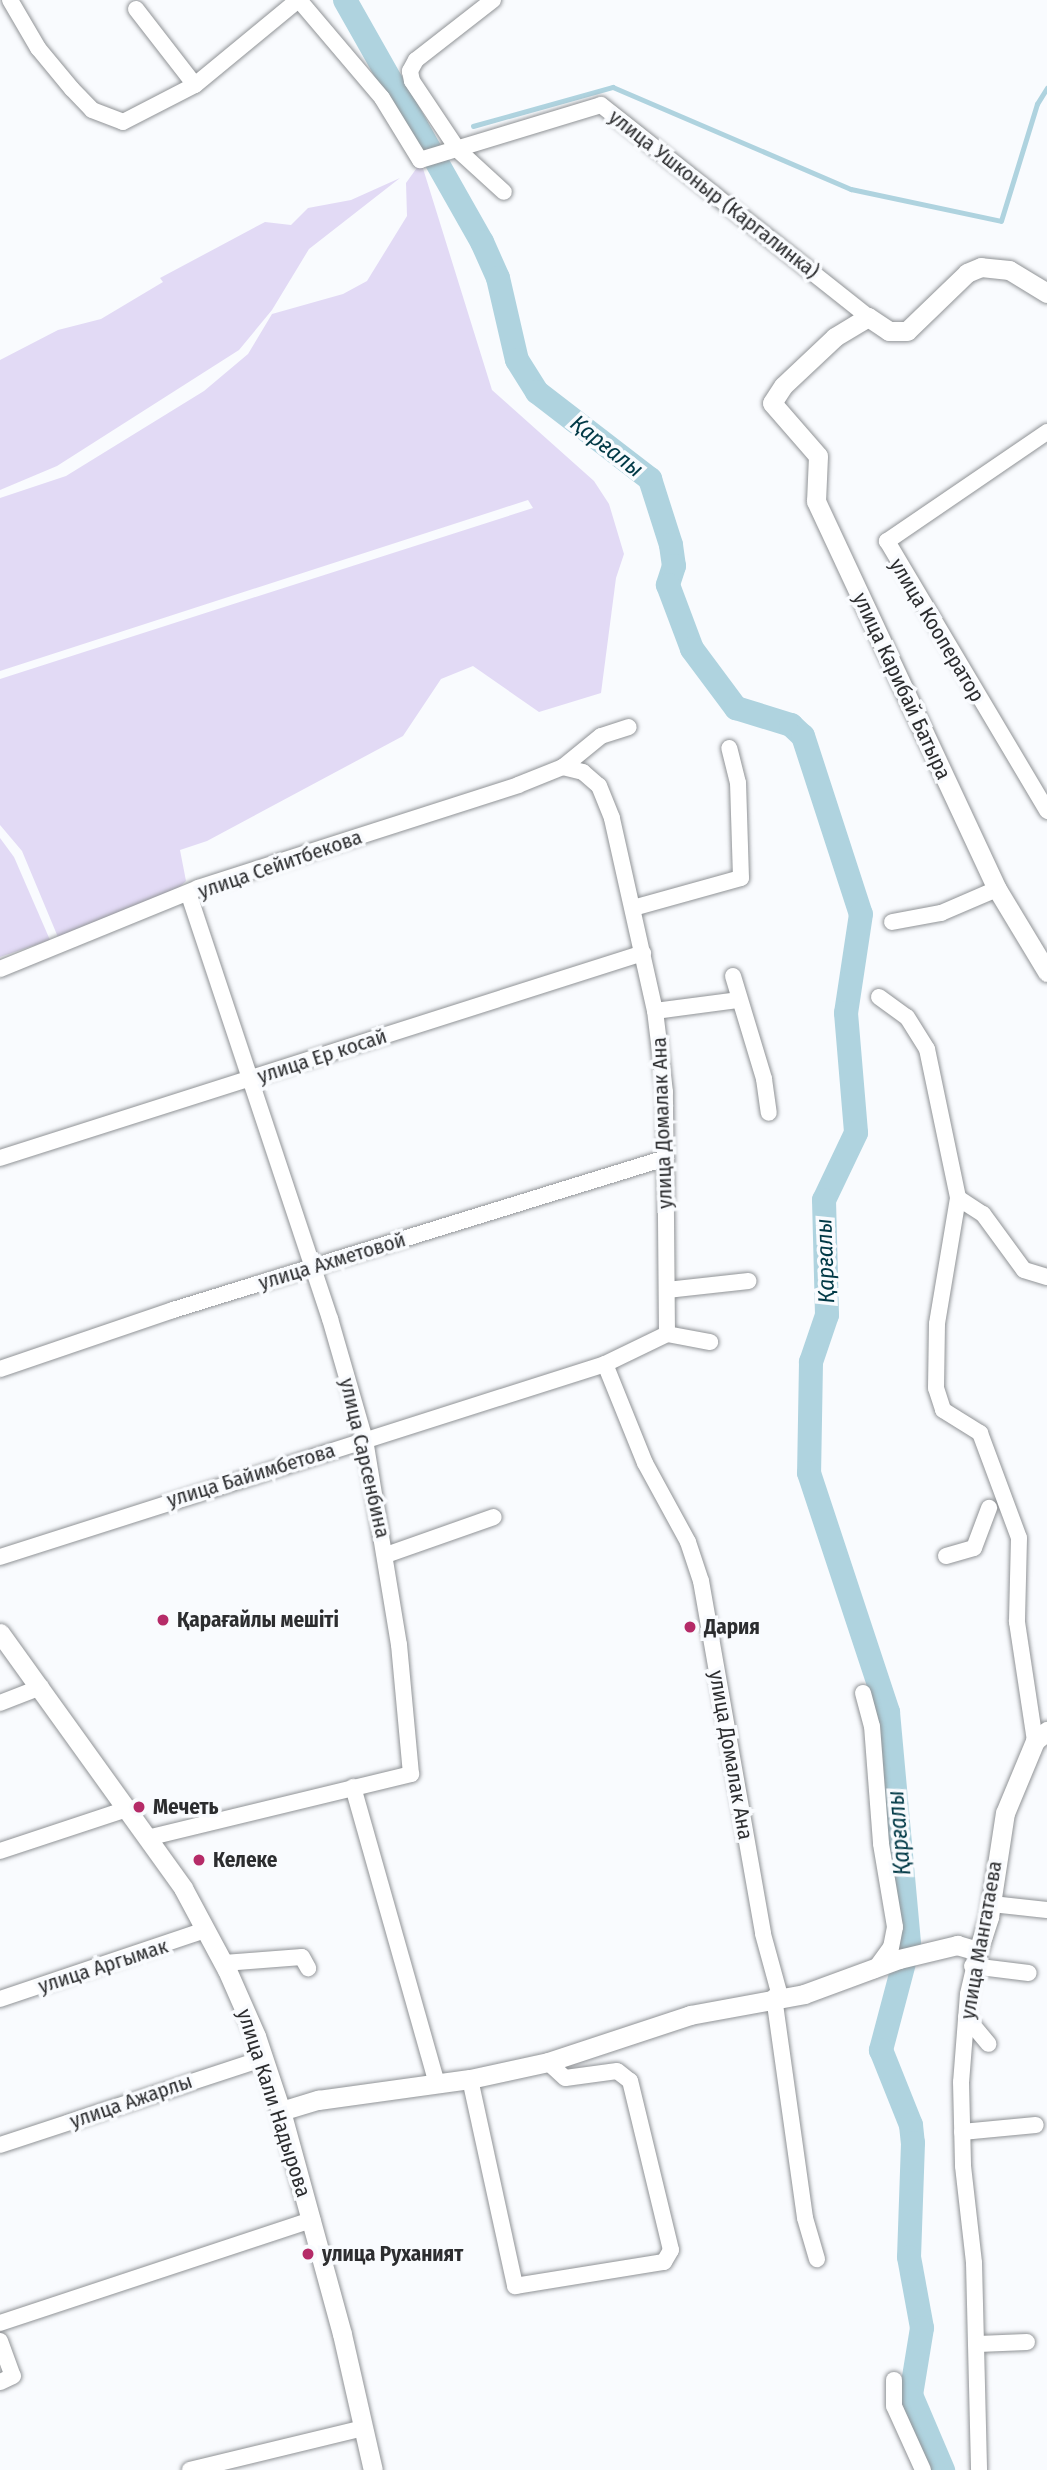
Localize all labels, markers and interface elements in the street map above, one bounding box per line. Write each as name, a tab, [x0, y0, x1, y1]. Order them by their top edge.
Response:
street label: улица Ушконыр (Каргалинка)	[604, 104, 824, 284]
water label: Қарғалы	[565, 409, 649, 483]
street label: улица Кооператор	[884, 554, 990, 706]
street label: улица Карибай Батыра	[848, 589, 956, 783]
street label: улица Сейитбекова	[195, 824, 365, 904]
street label: улица Ер косай	[254, 1023, 390, 1089]
street label: улица Домалак Ана	[646, 1037, 678, 1209]
water label: Қарғалы	[810, 1218, 840, 1304]
street label: улица Ахметовой	[255, 1227, 409, 1295]
street label: улица Сарсенбина	[334, 1376, 396, 1540]
street label: улица Байимбетова	[164, 1437, 338, 1513]
place label: Қарағайлы мешіті	[177, 1607, 339, 1633]
marker: Қарағайлы мешіті	[155, 1612, 171, 1628]
place label: Дария	[704, 1614, 760, 1640]
marker: Дария	[682, 1619, 698, 1635]
street label: улица Домалак Ана	[704, 1668, 758, 1842]
water label: Қарғалы	[882, 1789, 916, 1877]
place label: Мечеть	[153, 1794, 218, 1820]
marker: Мечеть	[131, 1799, 147, 1815]
place label: Келеке	[213, 1847, 277, 1873]
marker: Келеке	[191, 1852, 207, 1868]
street label: улица Мангатаева	[955, 1859, 1007, 2021]
street label: улица Аргымак	[35, 1933, 171, 1999]
street label: улица Кали Надырова	[232, 2006, 316, 2200]
street label: улица Ажарлы	[67, 2068, 195, 2134]
place label: улица Руханият	[322, 2241, 463, 2267]
marker: улица Руханият	[300, 2246, 316, 2262]

